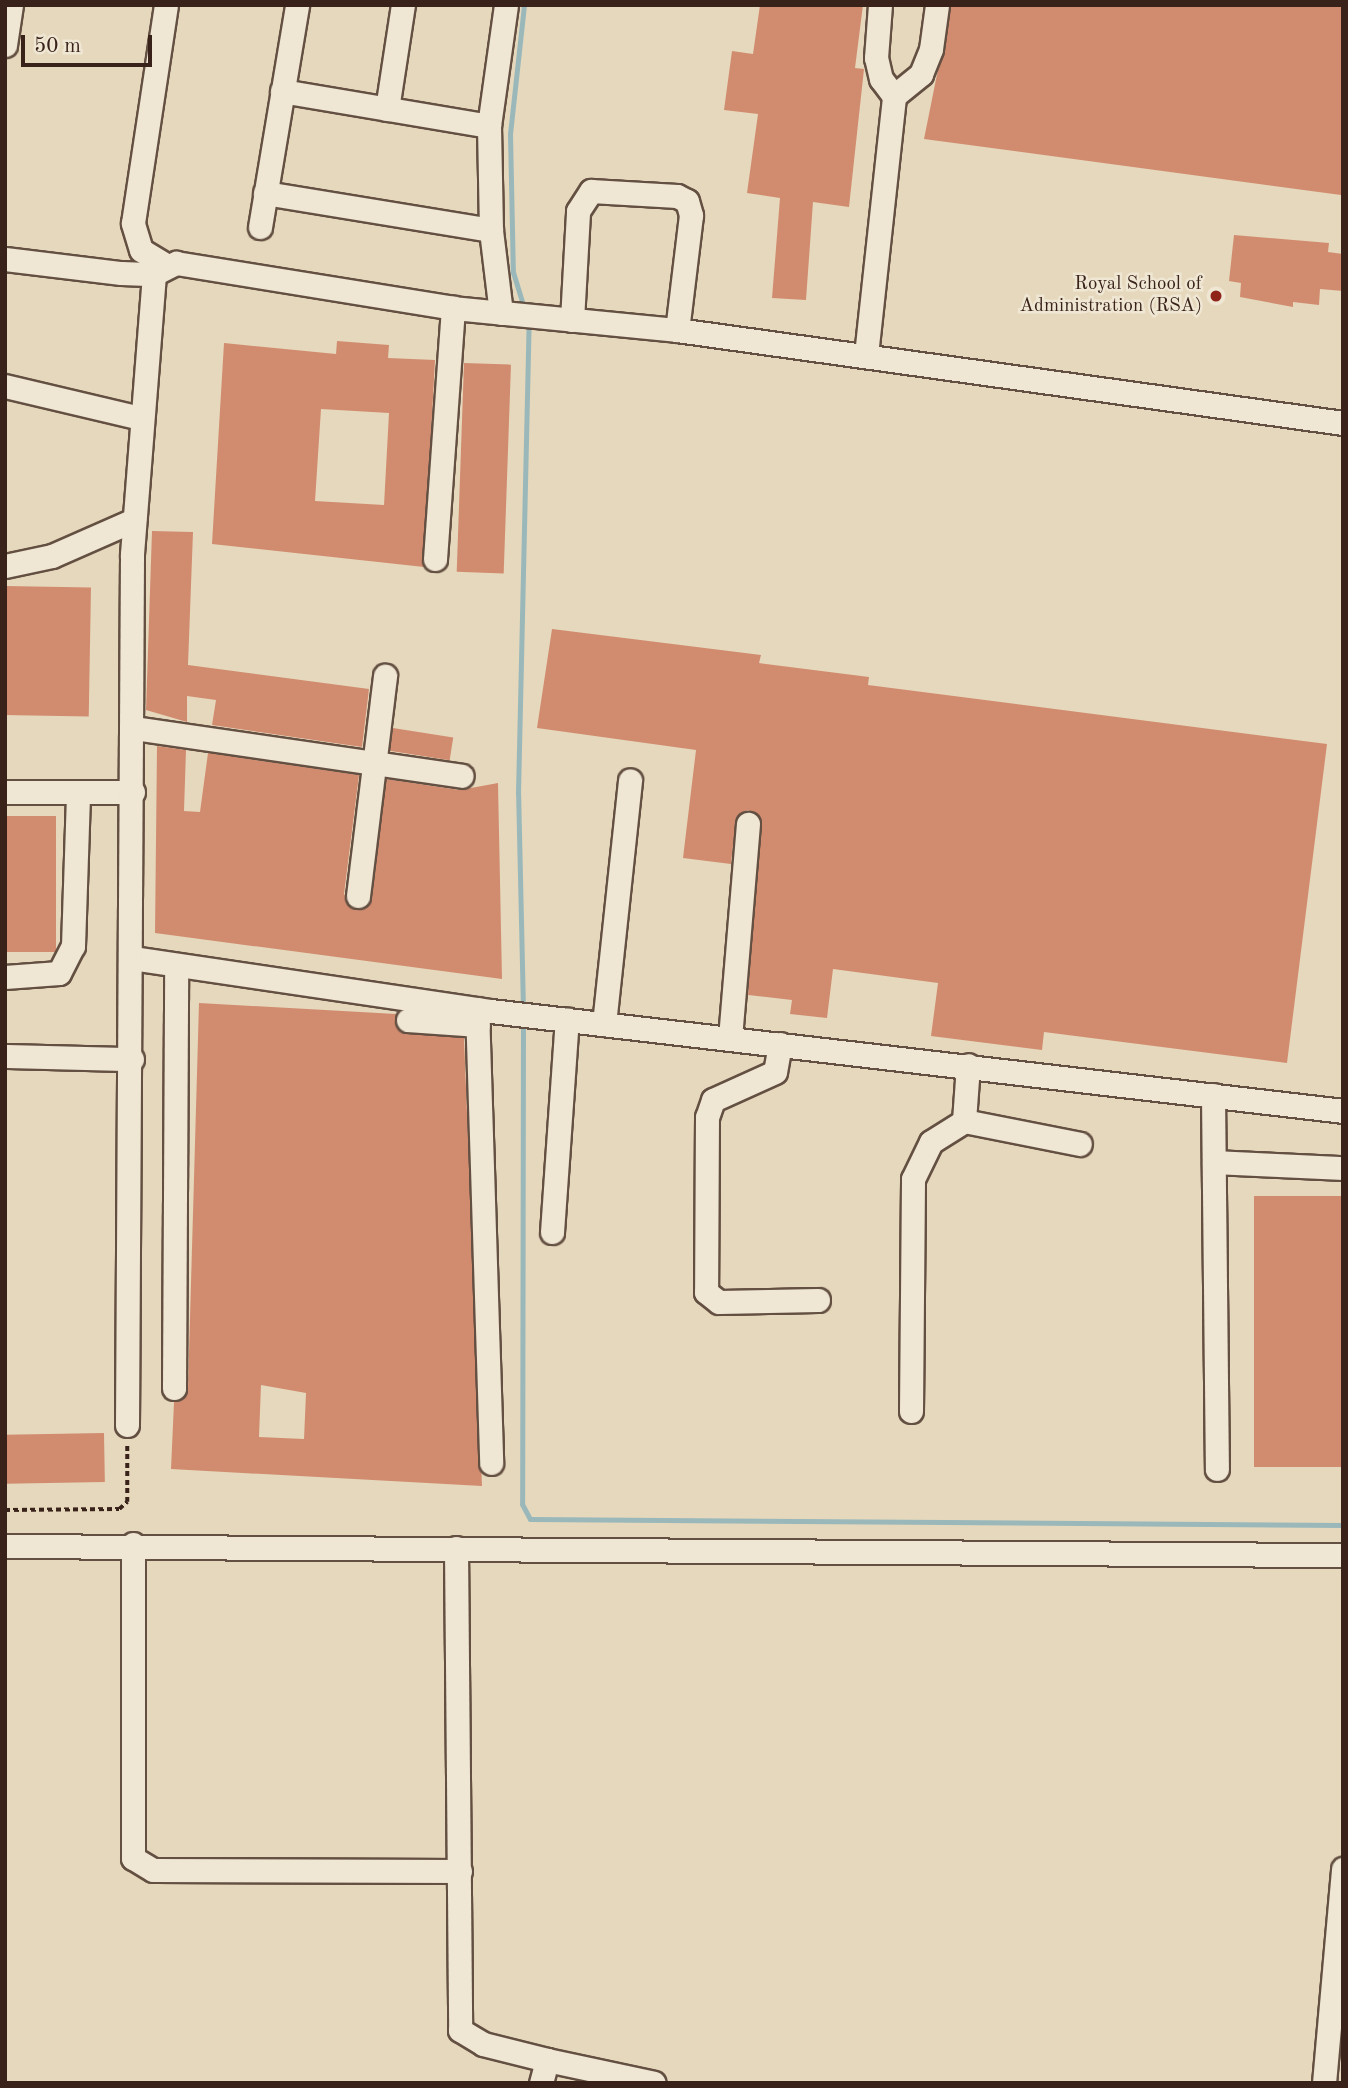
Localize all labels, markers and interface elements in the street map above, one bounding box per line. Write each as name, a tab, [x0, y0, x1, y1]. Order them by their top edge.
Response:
scale bar	[24, 21, 156, 65]
text: 50 m	[34, 36, 81, 57]
place label: Royal School of Administration (RSA)	[1020, 274, 1202, 318]
marker: Royal School of Administration (RSA)	[1208, 288, 1224, 304]

